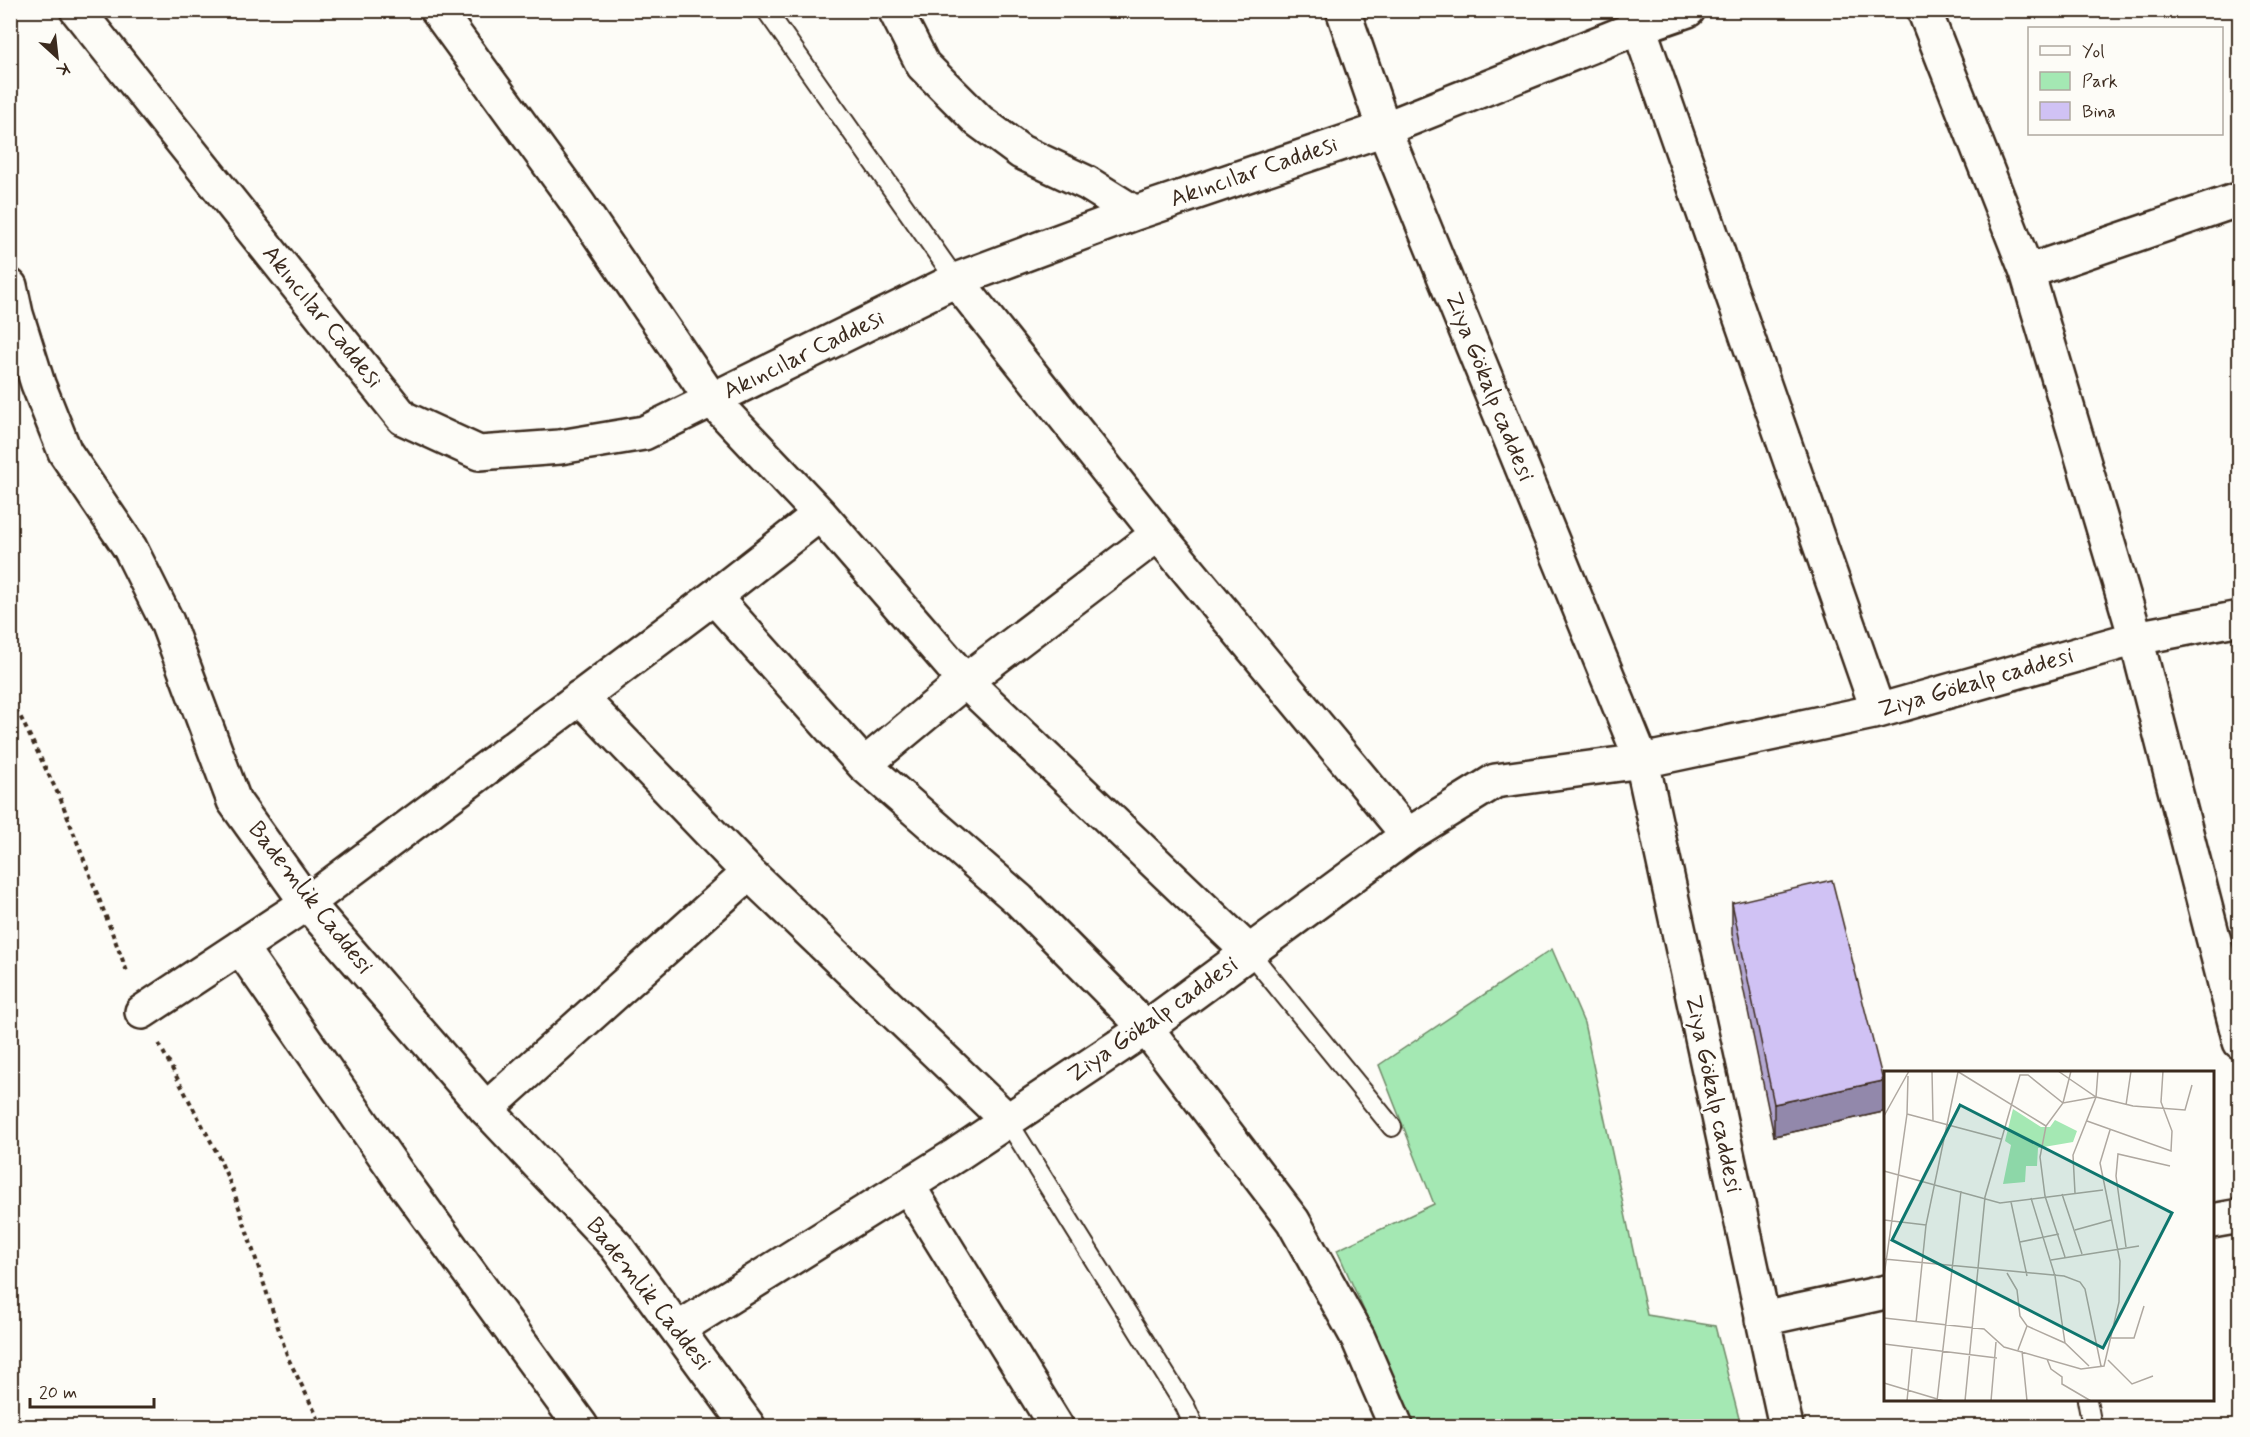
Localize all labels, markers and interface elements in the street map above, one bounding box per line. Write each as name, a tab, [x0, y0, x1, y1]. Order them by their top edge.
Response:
north arrow	[27, 27, 87, 87]
legend	[2028, 27, 2223, 135]
text: Yol	[2082, 40, 2105, 64]
text: K	[53, 57, 73, 81]
text: Park	[2082, 70, 2118, 94]
text: Bina	[2082, 100, 2116, 124]
street label: Akıncılar Caddesi	[1166, 129, 1342, 215]
street label: Akıncılar Caddesi	[255, 239, 389, 395]
street label: Ziya Gökalp caddesi	[1437, 288, 1541, 486]
street label: Akıncılar Caddesi	[718, 303, 890, 407]
street label: Ziya Gökalp caddesi	[1875, 640, 2077, 726]
street label: Bademlik Caddesi	[241, 815, 379, 981]
street label: Ziya Gökalp caddesi	[1062, 949, 1244, 1091]
street label: Ziya Gökalp caddesi	[1677, 992, 1749, 1196]
inset map	[1884, 1071, 2214, 1401]
street label: Bademlik Caddesi	[579, 1211, 717, 1377]
scale bar	[30, 1371, 154, 1409]
text: 20 m	[39, 1381, 77, 1405]

